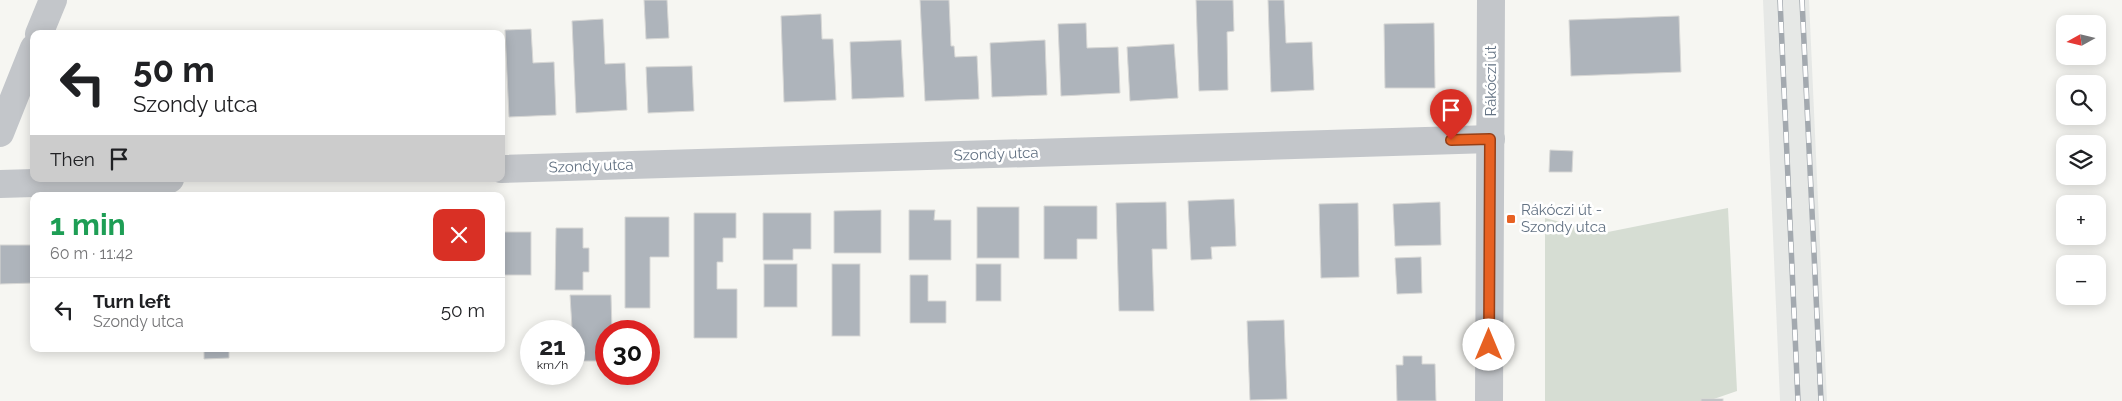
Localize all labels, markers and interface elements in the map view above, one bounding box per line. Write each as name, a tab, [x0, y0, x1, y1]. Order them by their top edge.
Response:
north arrow	[2056, 15, 2106, 65]
map controls	[2056, 15, 2106, 305]
street label: Rákóczi út	[1482, 46, 1500, 116]
text: 50 m	[133, 49, 215, 90]
icon: left	[50, 50, 115, 115]
button: search	[2056, 75, 2106, 125]
pin	[1430, 89, 1472, 140]
text: Szondy utca	[133, 91, 258, 117]
icon: arrive	[1437, 96, 1465, 124]
button: layers	[2056, 135, 2106, 185]
street label: Szondy utca	[953, 144, 1039, 164]
icon: arrive	[105, 145, 133, 173]
text: Then	[50, 148, 95, 170]
street label: Szondy utca	[548, 156, 634, 176]
button: +	[2056, 195, 2106, 245]
place label: Rákóczi út - Szondy utca	[1521, 201, 1606, 236]
text: 1 min	[50, 207, 126, 242]
button: close	[433, 209, 485, 261]
marker: Rákóczi út - Szondy utca	[1505, 213, 1517, 225]
text: 60 m · 11:42	[50, 244, 133, 263]
button: −	[2056, 255, 2106, 305]
text: Turn left	[93, 290, 170, 312]
icon: left	[50, 296, 78, 324]
text: 50 m	[441, 299, 485, 321]
text: Szondy utca	[93, 312, 184, 331]
position arrow	[1462, 318, 1514, 370]
speed limit sign: 30	[595, 320, 660, 385]
text: 21	[539, 331, 566, 361]
text: km/h	[537, 358, 568, 372]

